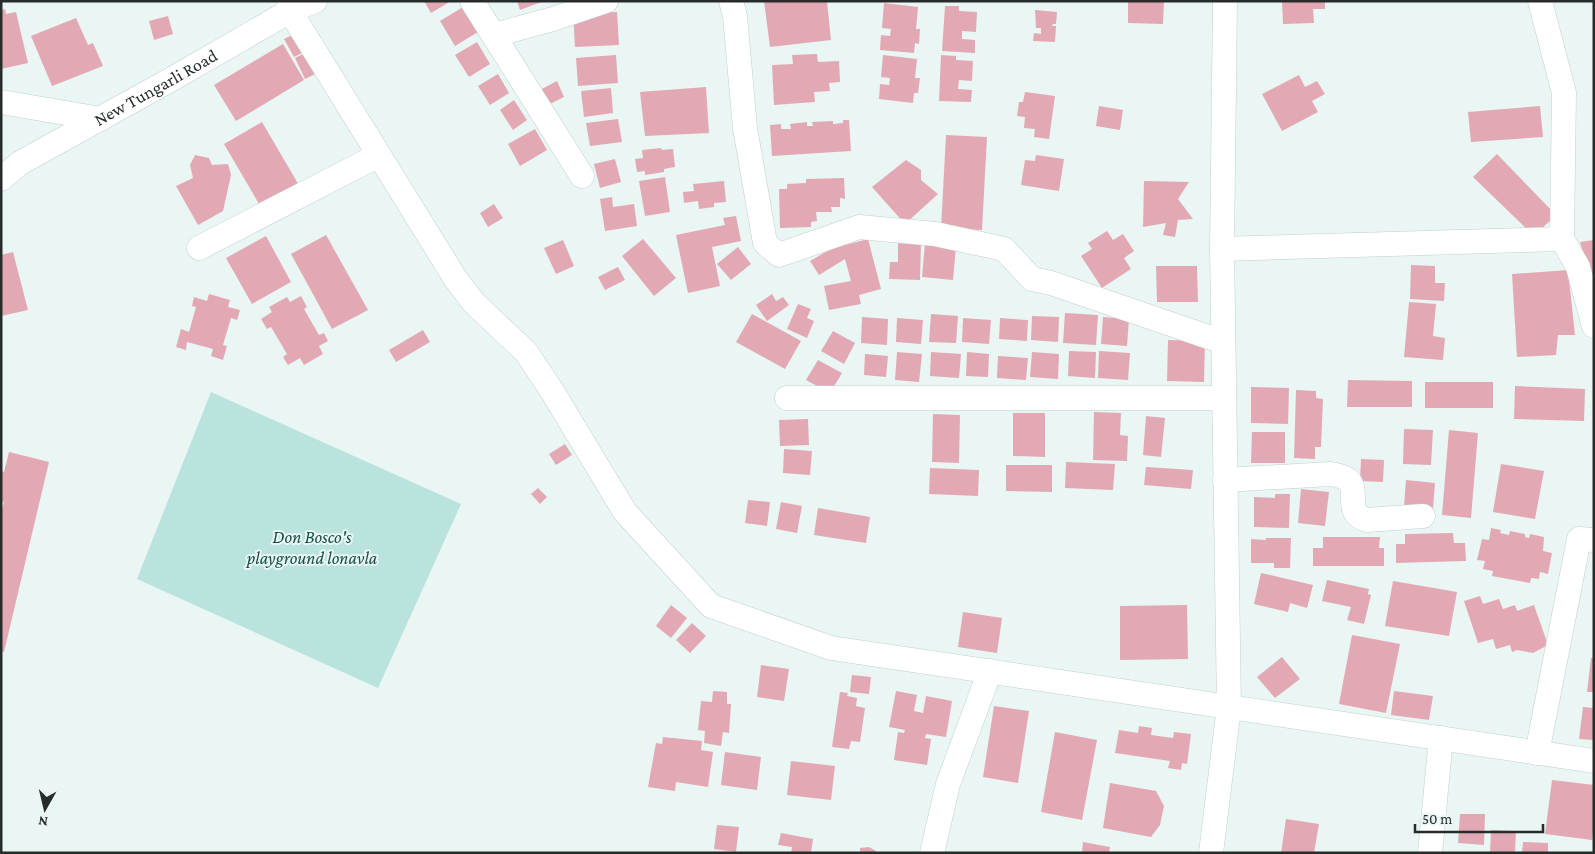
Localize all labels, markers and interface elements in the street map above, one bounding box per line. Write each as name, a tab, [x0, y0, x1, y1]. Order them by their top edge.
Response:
street label: New Tungarli Road	[91, 45, 221, 130]
park label: Don Bosco's playground lonavla	[245, 527, 378, 568]
north arrow	[20, 784, 70, 834]
scale bar	[1415, 802, 1542, 834]
text: 50 m	[1422, 811, 1452, 827]
text: N	[37, 813, 49, 830]

